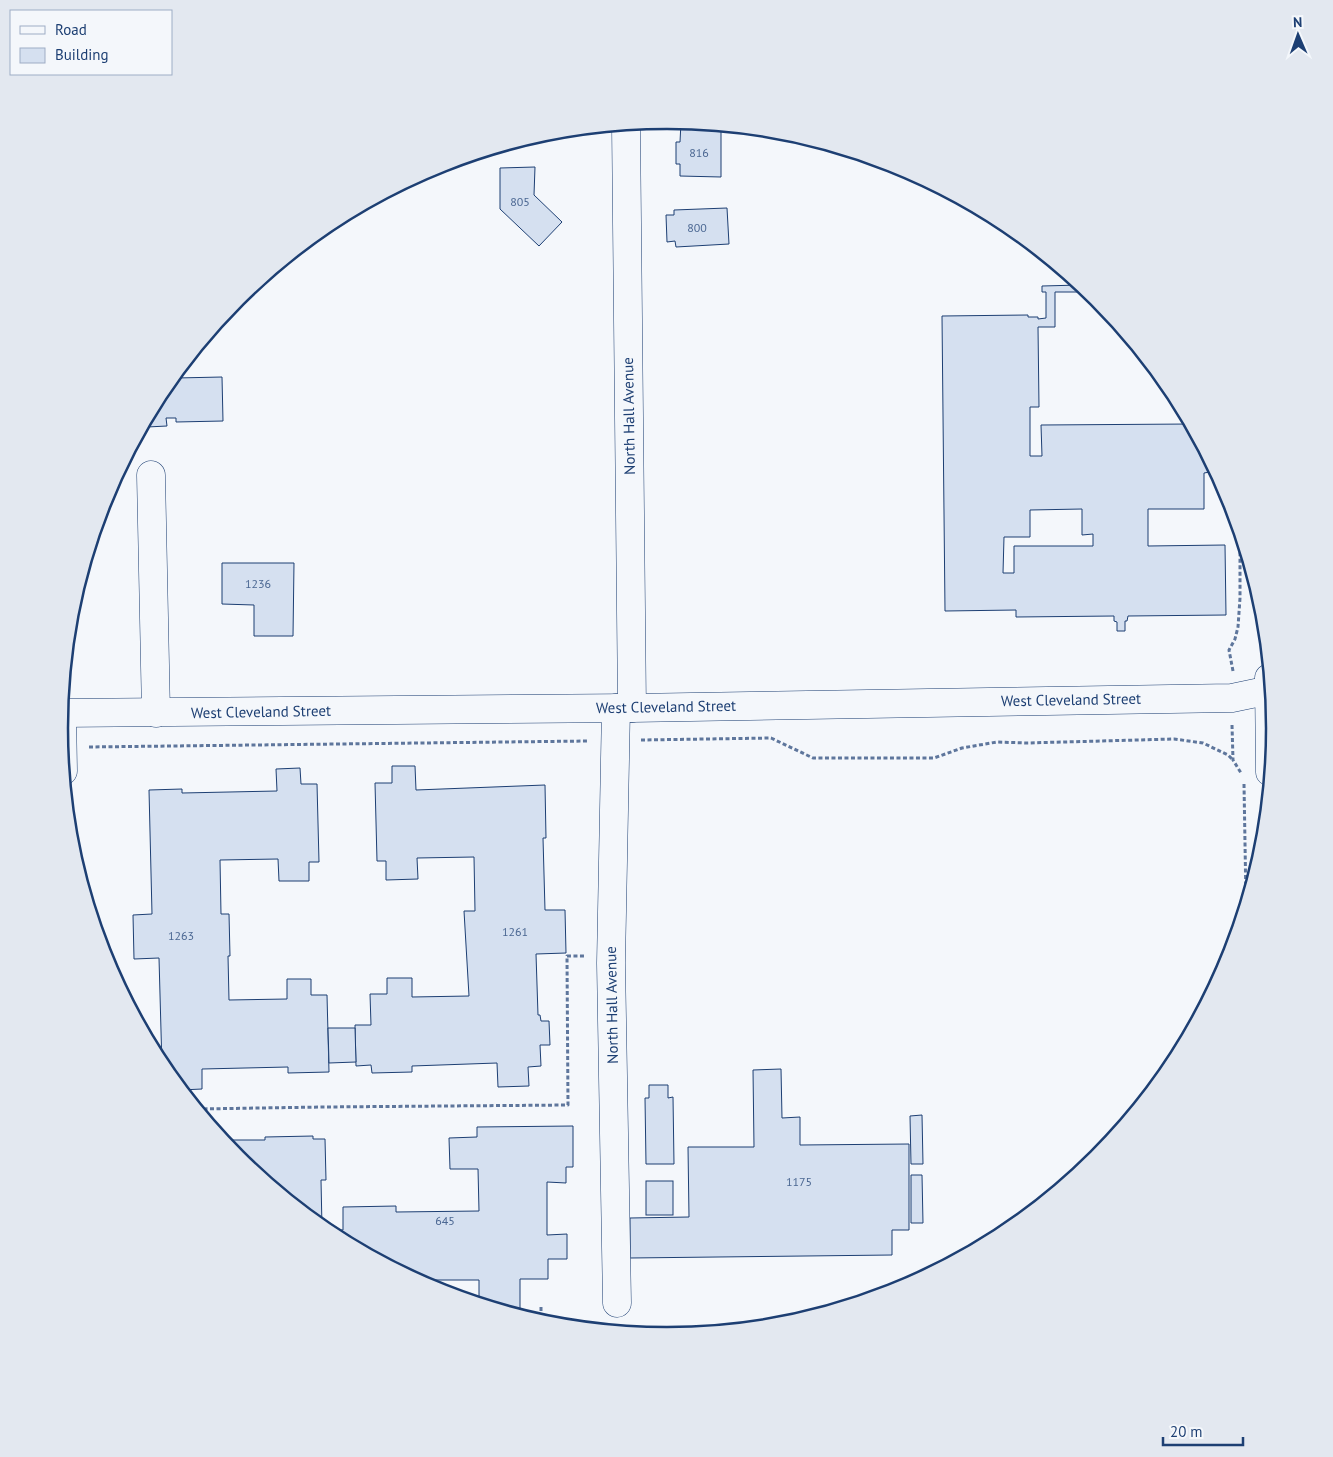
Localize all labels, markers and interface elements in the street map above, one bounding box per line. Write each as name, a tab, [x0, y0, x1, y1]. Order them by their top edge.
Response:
legend	[10, 10, 172, 75]
north arrow	[1273, 10, 1323, 60]
text: N	[1293, 13, 1302, 31]
text: Road	[55, 20, 87, 39]
text: Building	[55, 45, 109, 64]
house number: 816	[689, 145, 709, 160]
house number: 805	[510, 194, 530, 209]
house number: 800	[687, 220, 707, 235]
street label: North Hall Avenue	[618, 357, 639, 475]
house number: 1236	[245, 576, 271, 591]
street label: West Cleveland Street	[1001, 689, 1141, 710]
street label: West Cleveland Street	[596, 696, 736, 717]
street label: West Cleveland Street	[191, 701, 331, 722]
house number: 1261	[502, 924, 528, 939]
house number: 1263	[168, 928, 194, 943]
street label: North Hall Avenue	[601, 946, 622, 1064]
house number: 1175	[786, 1174, 812, 1189]
house number: 645	[435, 1213, 455, 1228]
scale bar	[1163, 1414, 1243, 1446]
text: 20 m	[1170, 1422, 1203, 1441]

